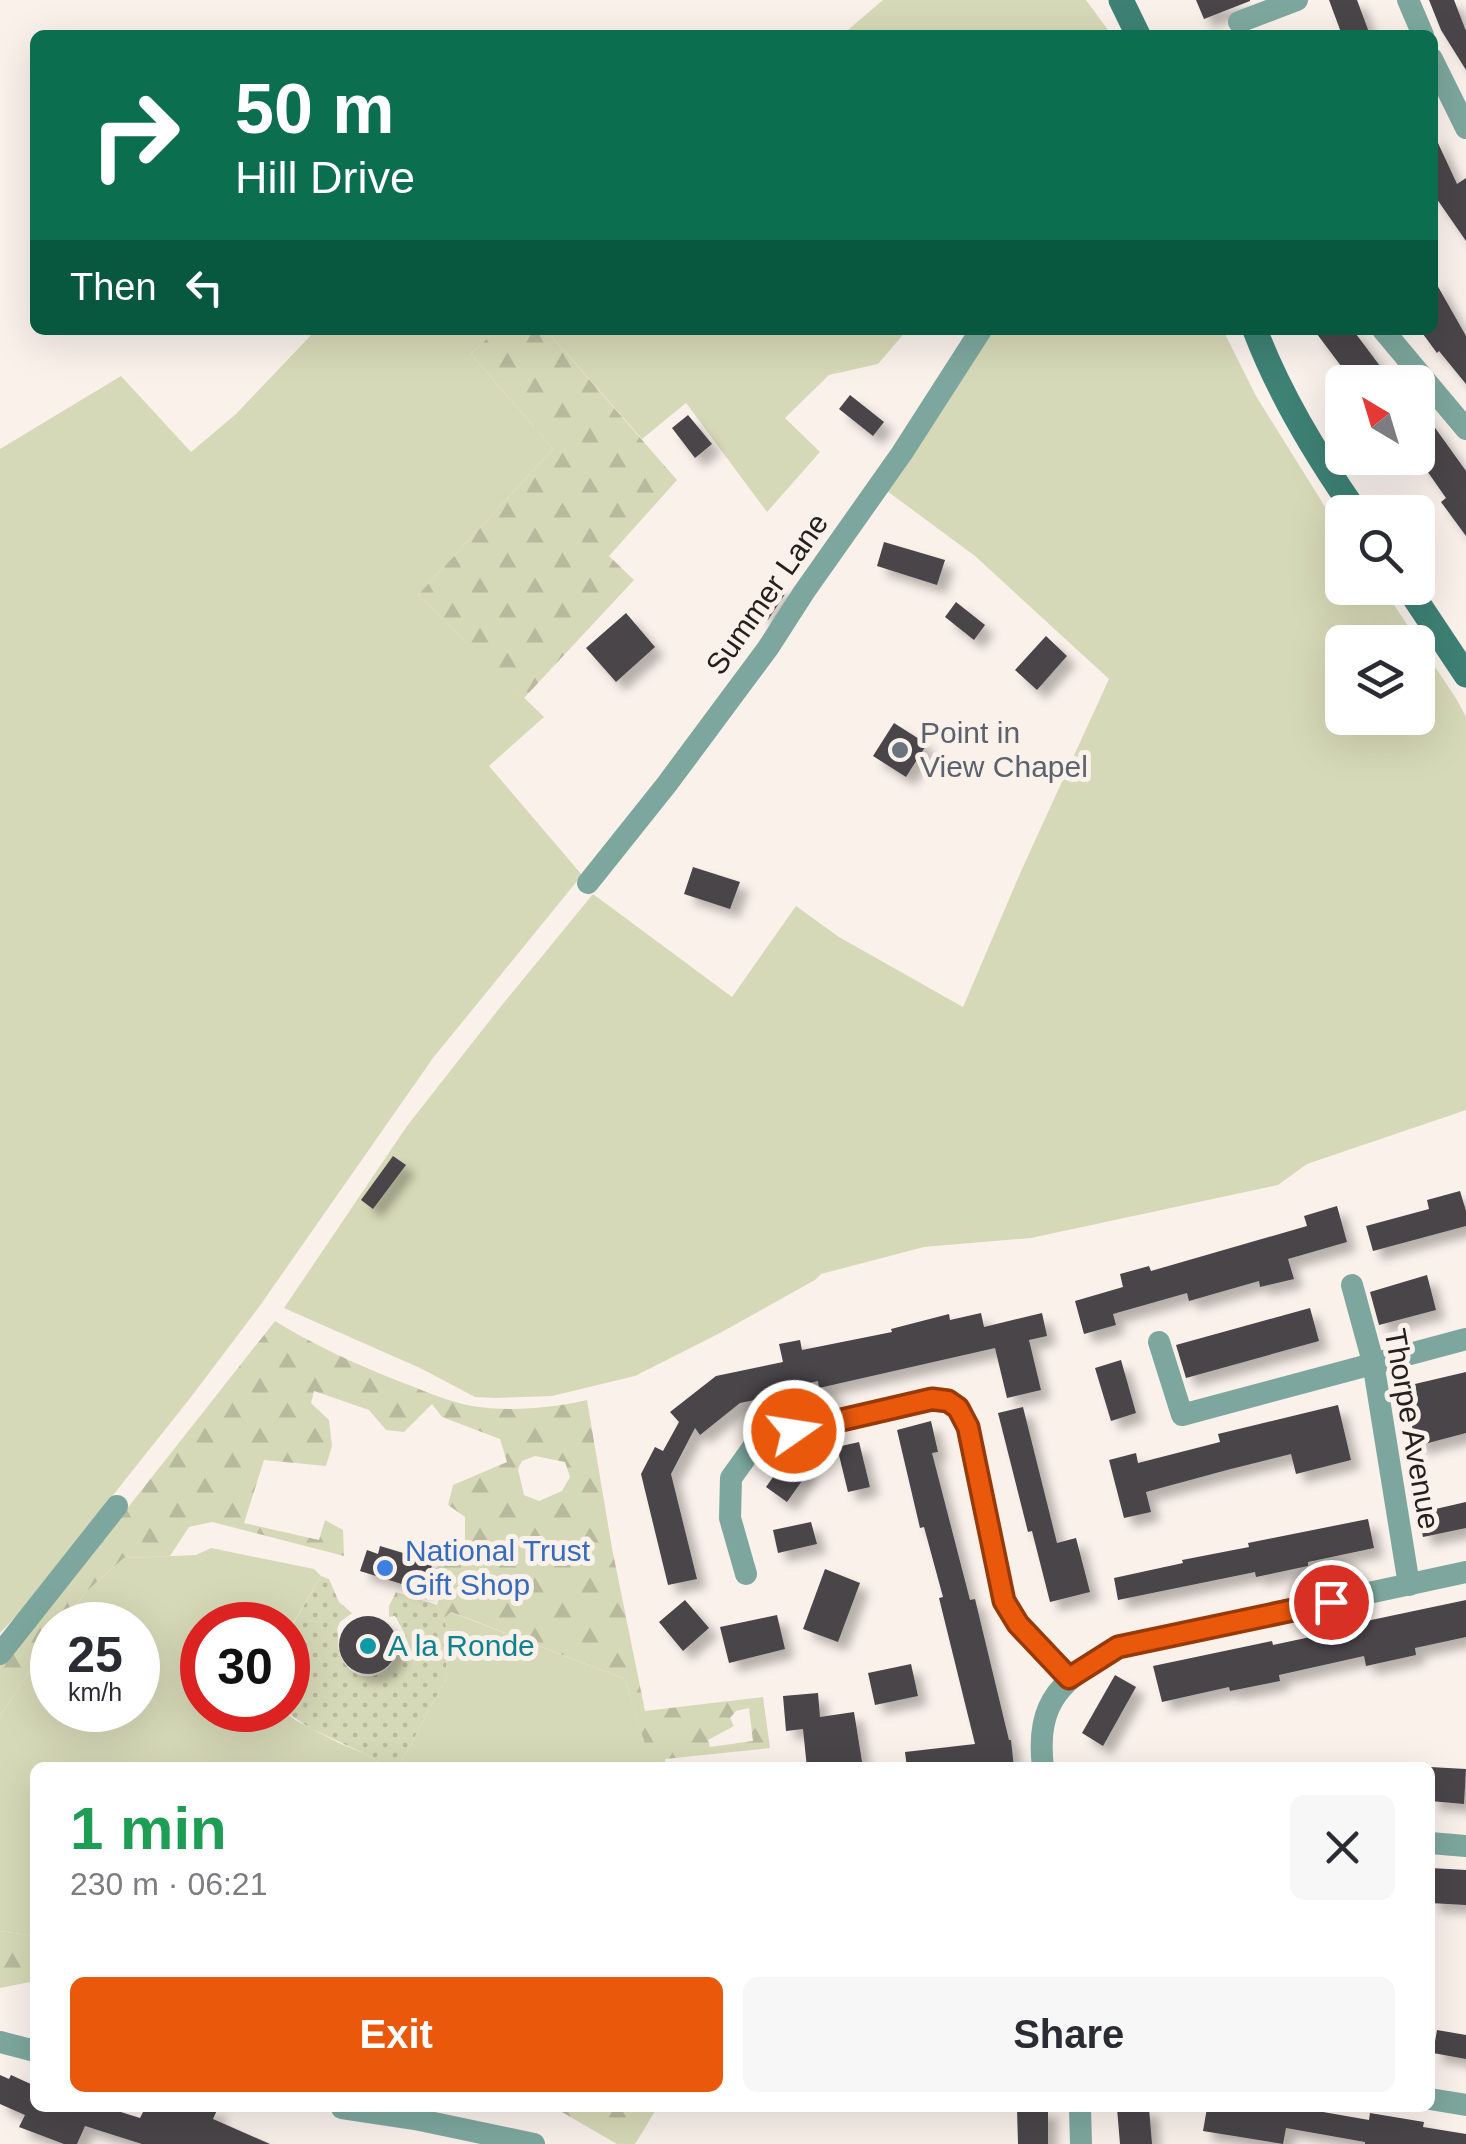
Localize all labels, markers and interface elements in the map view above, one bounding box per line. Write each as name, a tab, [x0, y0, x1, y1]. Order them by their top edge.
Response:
icon: right	[70, 70, 200, 200]
text: 50 m	[235, 70, 395, 148]
text: Hill Drive	[235, 152, 415, 203]
icon: left	[177, 260, 232, 315]
text: Then	[70, 266, 157, 308]
north arrow	[1325, 365, 1435, 475]
map controls	[1325, 365, 1435, 735]
button: search	[1325, 495, 1435, 605]
street label: Summer Lane	[699, 507, 834, 680]
button: layers	[1325, 625, 1435, 735]
place label: Point in View Chapel	[920, 716, 1088, 783]
marker: Point in View Chapel	[889, 739, 911, 761]
street label: Thorpe Avenue	[1379, 1326, 1446, 1532]
position arrow	[742, 1379, 846, 1483]
place label: National Trust Gift Shop	[405, 1534, 591, 1601]
marker: National Trust Gift Shop	[374, 1557, 396, 1579]
pin	[1289, 1560, 1374, 1645]
icon: arrive	[1304, 1575, 1359, 1630]
speed limit sign: 30	[180, 1602, 310, 1732]
text: 25	[67, 1627, 123, 1683]
place label: A la Ronde	[388, 1629, 535, 1662]
marker: A la Ronde	[357, 1635, 379, 1657]
text: km/h	[68, 1678, 122, 1706]
text: 1 min	[70, 1795, 227, 1862]
button: close	[1290, 1795, 1395, 1900]
text: 230 m · 06:21	[70, 1866, 267, 1902]
button: Exit	[70, 1977, 723, 2092]
button: Share	[743, 1977, 1395, 2092]

